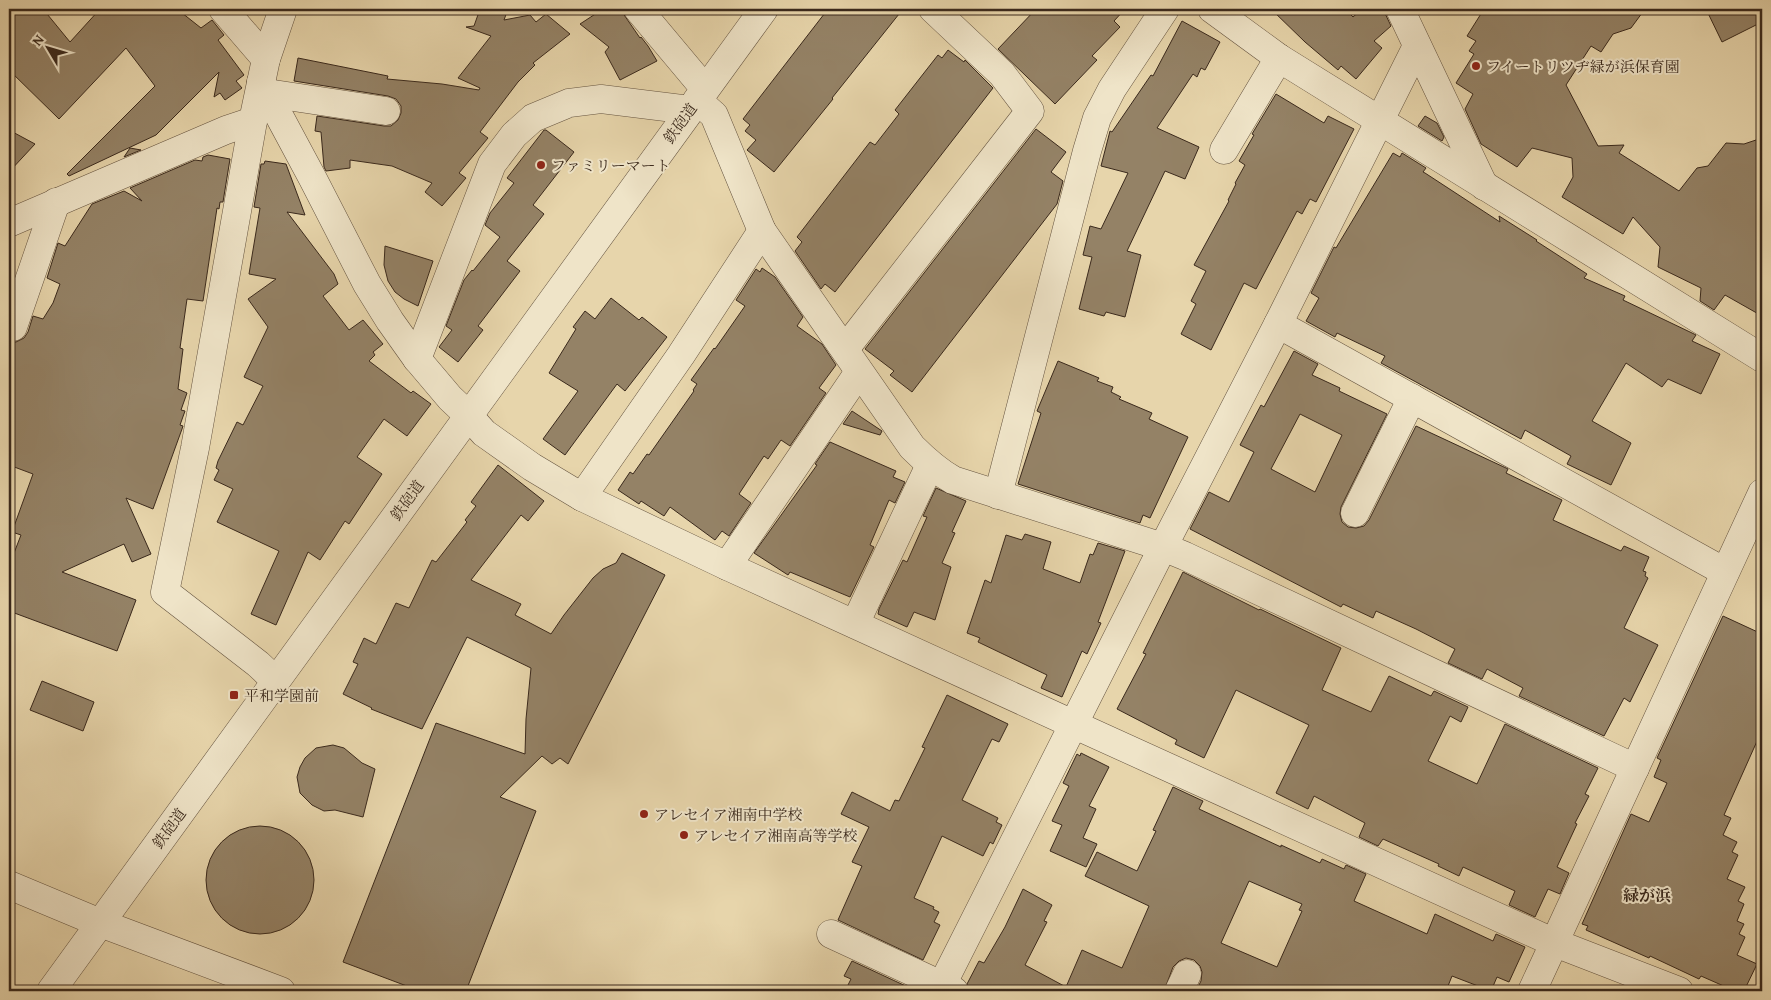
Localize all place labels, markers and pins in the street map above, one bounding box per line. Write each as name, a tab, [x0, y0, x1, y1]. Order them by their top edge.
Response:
place label: フイートリツヂ緑が浜保育園	[1486, 56, 1680, 77]
marker: フイートリツヂ緑が浜保育園	[1470, 60, 1482, 72]
place label: ファミリーマート	[551, 155, 671, 176]
marker: ファミリーマート	[535, 159, 547, 171]
place label: 平和学園前	[244, 685, 319, 706]
marker: 平和学園前	[228, 689, 240, 701]
place label: アレセイア湘南中学校	[654, 804, 803, 825]
marker: アレセイア湘南中学校	[638, 808, 650, 820]
place label: アレセイア湘南高等学校	[694, 825, 858, 846]
marker: アレセイア湘南高等学校	[678, 829, 690, 841]

